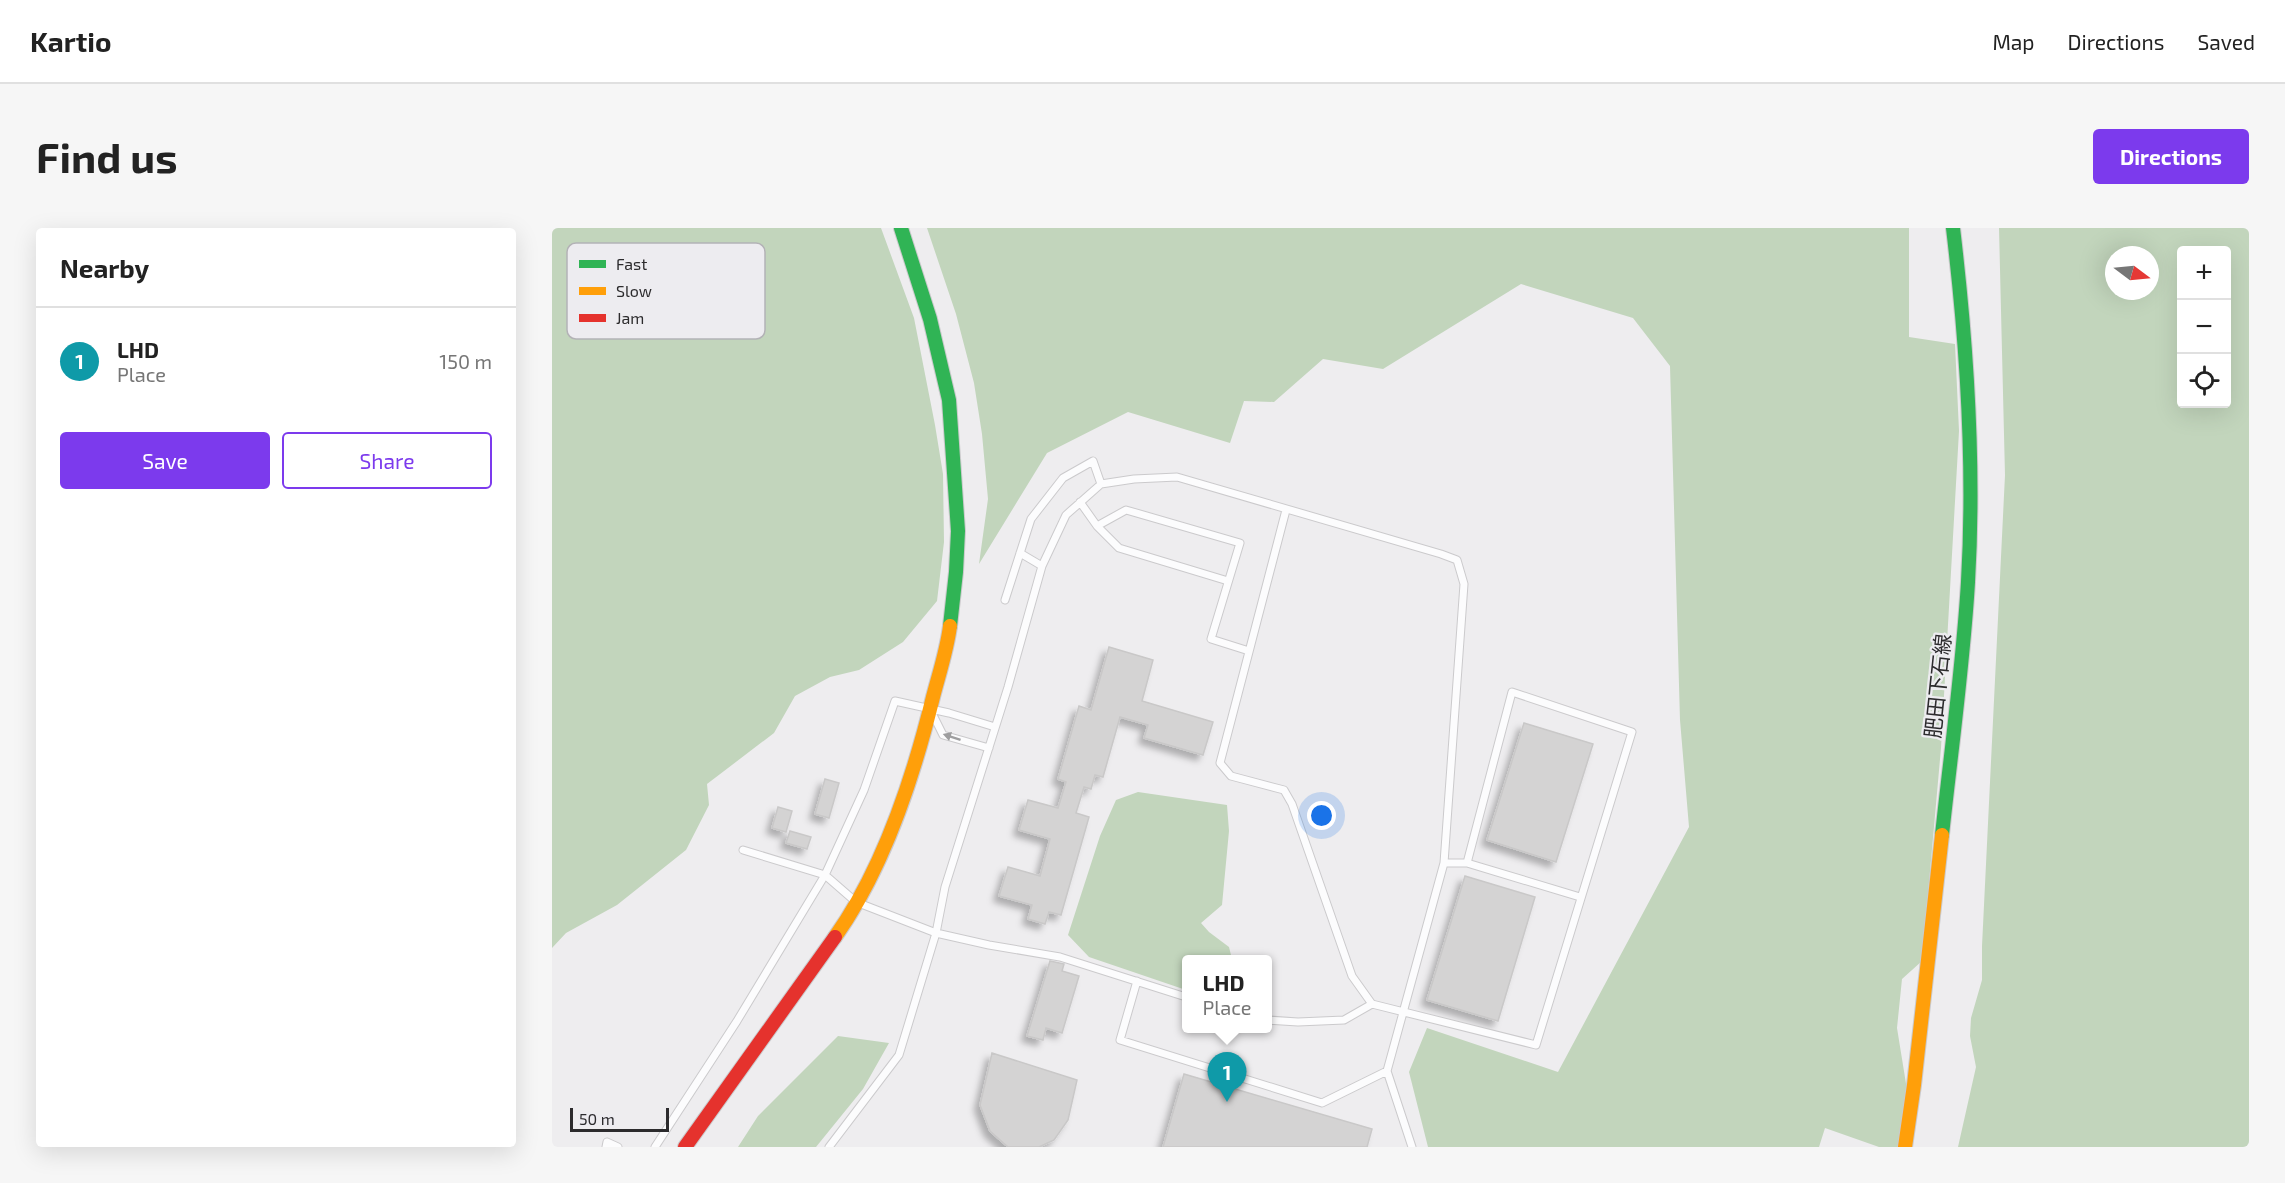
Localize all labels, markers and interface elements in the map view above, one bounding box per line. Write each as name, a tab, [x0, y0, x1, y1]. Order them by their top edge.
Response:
text: Kartio	[30, 24, 111, 58]
text: Map	[1992, 29, 2035, 54]
text: Directions	[2068, 29, 2164, 54]
text: Saved	[2197, 29, 2255, 54]
button: Directions	[2093, 129, 2249, 184]
text: Find us	[36, 131, 178, 181]
legend	[567, 243, 765, 339]
north arrow	[2105, 246, 2159, 300]
map controls	[2177, 246, 2231, 408]
button: +	[2177, 246, 2231, 300]
text: Nearby	[60, 252, 149, 283]
text: Fast	[616, 254, 647, 273]
text: Slow	[616, 281, 652, 300]
button: −	[2177, 300, 2231, 354]
text: Jam	[616, 308, 644, 327]
text: LHD	[117, 336, 159, 362]
text: 1	[75, 349, 84, 373]
text: 150 m	[439, 349, 492, 373]
button: locate	[2177, 354, 2231, 408]
text: Place	[117, 362, 166, 386]
button: Save	[60, 432, 270, 489]
button: Share	[282, 432, 492, 489]
street label: 肥田下石線	[1919, 632, 1955, 740]
one-way arrow	[943, 732, 961, 742]
your location	[1307, 801, 1336, 830]
popup	[1182, 955, 1272, 1033]
text: LHD	[1202, 969, 1244, 995]
text: Place	[1202, 995, 1252, 1019]
pin: 1	[1208, 1052, 1246, 1102]
scale bar	[570, 1105, 669, 1132]
text: 50 m	[579, 1109, 615, 1128]

